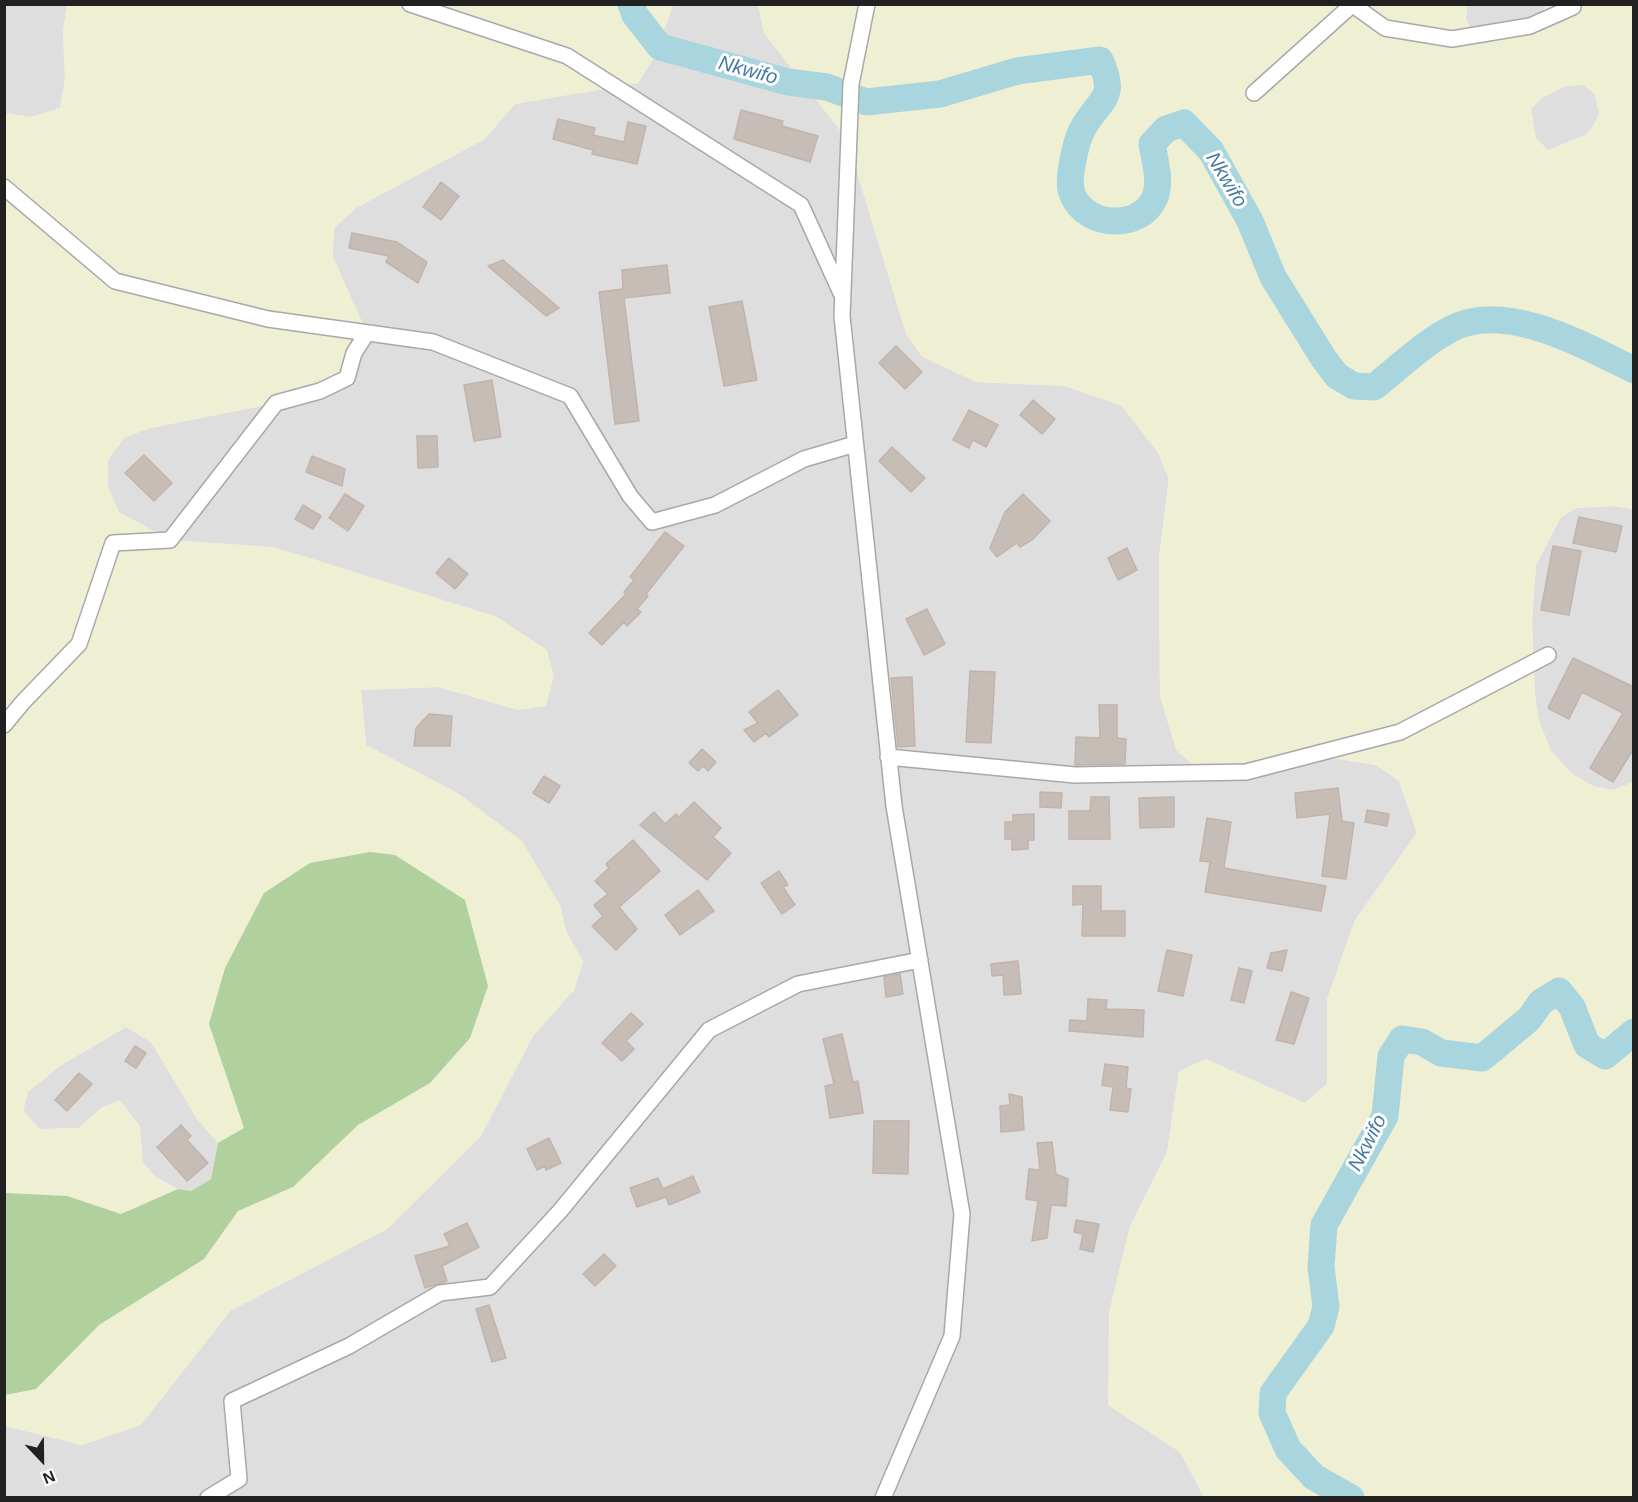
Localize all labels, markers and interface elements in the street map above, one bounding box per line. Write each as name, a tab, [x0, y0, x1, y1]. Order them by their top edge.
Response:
water label: Nkwifo	[716, 52, 780, 90]
water label: Nkwifo	[1200, 148, 1252, 212]
water label: Nkwifo	[1344, 1111, 1392, 1175]
north arrow	[12, 1430, 72, 1490]
text: N	[40, 1467, 57, 1487]

